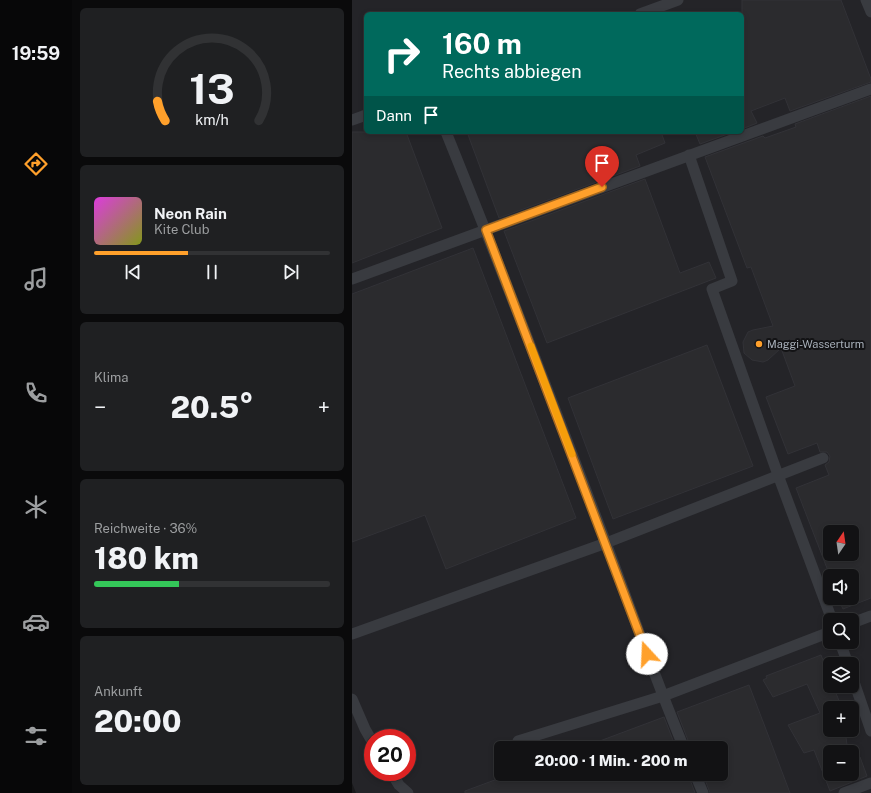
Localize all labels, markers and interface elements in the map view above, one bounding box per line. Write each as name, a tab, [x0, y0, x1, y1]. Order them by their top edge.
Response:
text: 160 m	[442, 27, 522, 60]
icon: right	[376, 28, 428, 80]
text: 19:59	[12, 43, 60, 64]
text: Rechts abbiegen	[442, 61, 582, 82]
text: 13	[189, 63, 235, 112]
icon: arrive	[420, 104, 442, 126]
text: Dann	[376, 107, 412, 124]
text: km/h	[195, 110, 229, 127]
pin	[585, 146, 619, 187]
icon: directions	[22, 150, 50, 178]
icon: arrive	[591, 152, 613, 174]
text: Neon Rain	[154, 205, 227, 222]
text: Kite Club	[154, 222, 209, 237]
icon: previous	[122, 261, 144, 283]
icon: pause	[201, 261, 223, 283]
icon: next	[280, 261, 302, 283]
icon: music	[22, 265, 50, 293]
place label: Maggi-Wasserturm	[767, 338, 864, 350]
marker: Maggi-Wasserturm	[754, 339, 764, 349]
text: Klima	[94, 370, 128, 385]
icon: phone	[22, 379, 50, 407]
text: 20.5°	[170, 389, 254, 425]
text: −	[94, 394, 106, 420]
text: +	[318, 394, 330, 420]
icon: climate	[22, 493, 50, 521]
text: Reichweite · 36%	[94, 521, 197, 536]
north arrow	[823, 525, 859, 561]
map controls	[823, 525, 859, 781]
text: 180 km	[94, 540, 199, 576]
button: sound	[823, 569, 859, 605]
icon: car	[22, 608, 50, 636]
button: search	[823, 613, 859, 649]
position arrow	[626, 633, 668, 675]
button: layers	[823, 657, 859, 693]
text: Ankunft	[94, 684, 143, 699]
button: +	[823, 701, 859, 737]
text: 20:00	[94, 703, 182, 739]
icon: filters	[22, 722, 50, 750]
speed limit sign: 20	[364, 729, 416, 781]
button: −	[823, 745, 859, 781]
text: 20:00 · 1 Min. · 200 m	[535, 752, 687, 769]

